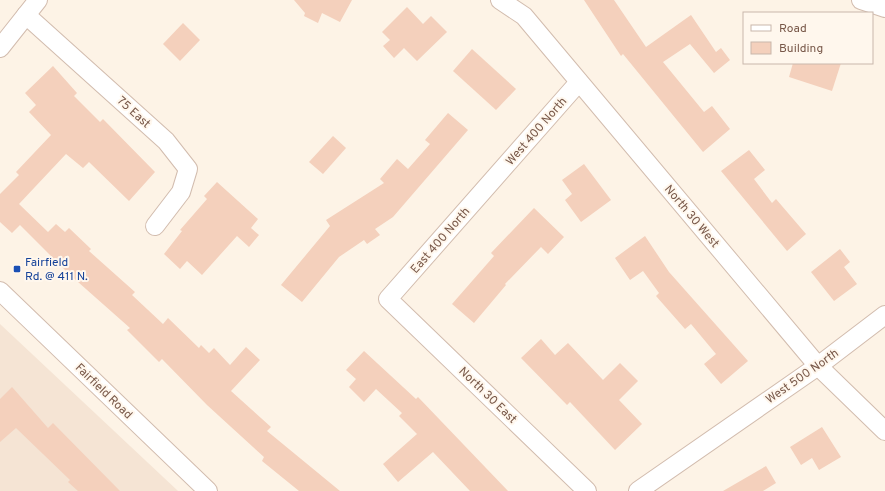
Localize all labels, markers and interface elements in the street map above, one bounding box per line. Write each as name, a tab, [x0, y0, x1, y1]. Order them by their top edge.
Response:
legend	[743, 12, 873, 64]
text: Road	[779, 21, 807, 37]
text: Building	[779, 41, 823, 57]
street label: 75 East	[113, 93, 154, 132]
street label: West 400 North	[503, 94, 571, 169]
street label: North 30 West	[660, 182, 722, 251]
street label: East 400 North	[408, 204, 474, 277]
place label: Fairfield Rd. @ 411 N.	[25, 255, 88, 285]
marker: Fairfield Rd. @ 411 N.	[12, 264, 22, 274]
street label: West 500 North	[763, 346, 842, 408]
street label: Fairfield Road	[71, 360, 135, 423]
street label: North 30 East	[455, 364, 520, 428]

